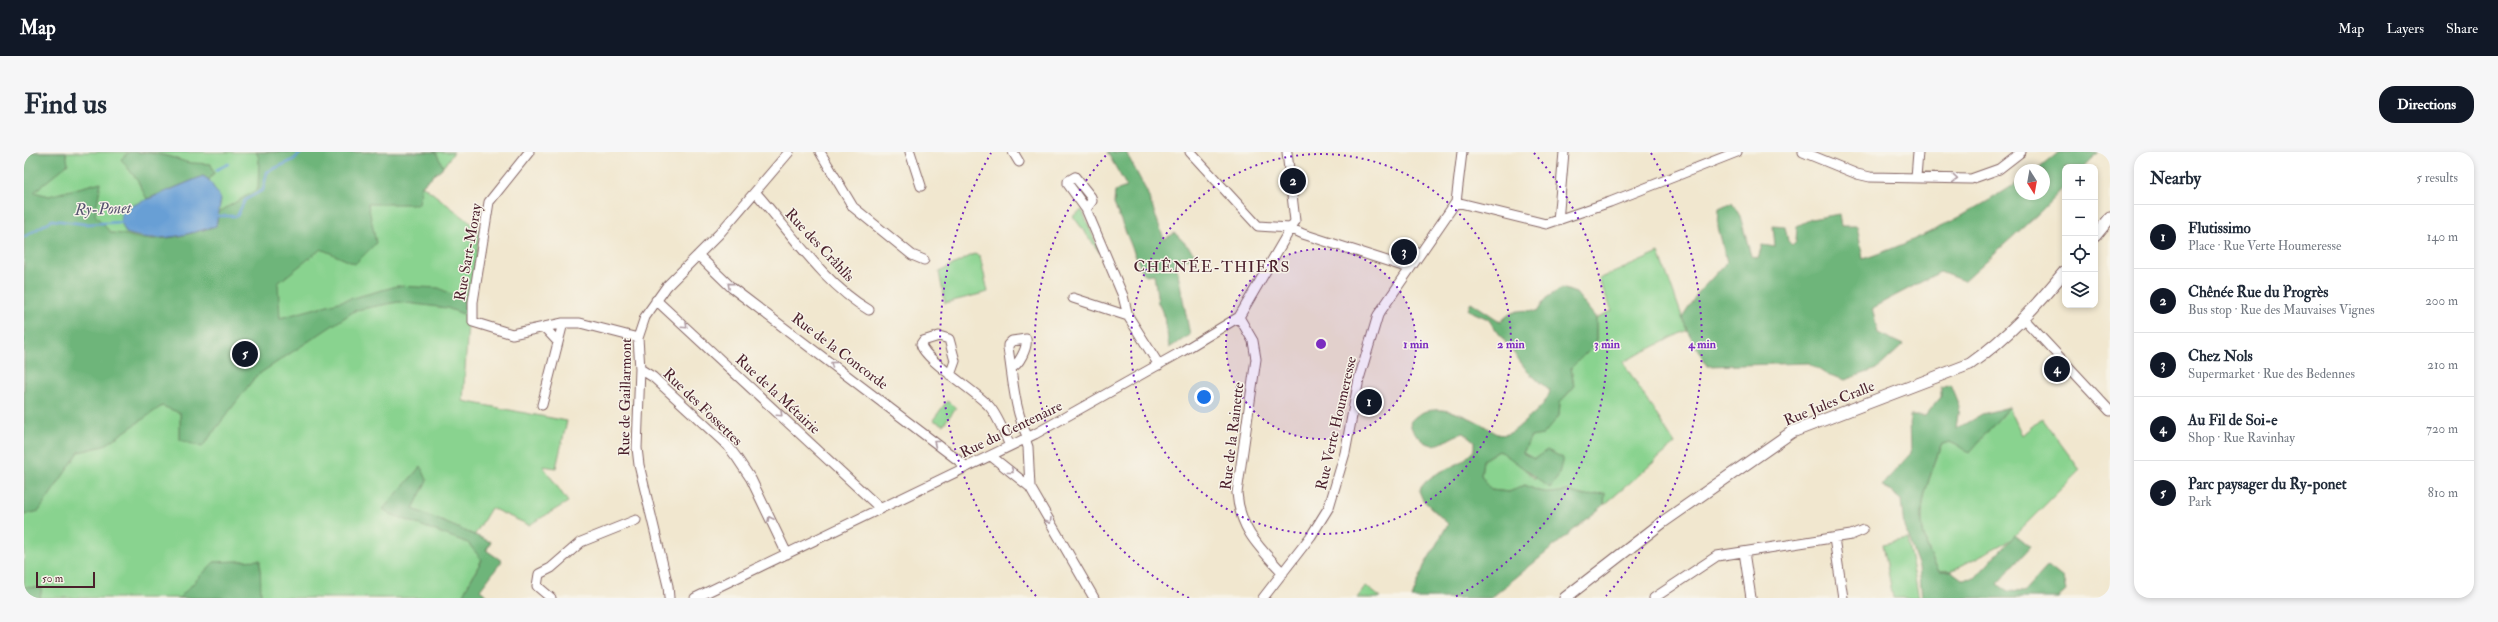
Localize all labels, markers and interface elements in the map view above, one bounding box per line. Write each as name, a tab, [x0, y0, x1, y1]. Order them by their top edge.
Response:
text: Map	[20, 16, 56, 40]
text: Map	[2338, 20, 2364, 37]
text: Layers	[2386, 20, 2424, 37]
text: Share	[2446, 20, 2478, 37]
button: Directions	[2379, 86, 2474, 123]
text: Find us	[24, 87, 107, 122]
north arrow	[2014, 164, 2050, 200]
map controls	[2062, 164, 2098, 308]
button: +	[2062, 164, 2098, 200]
pin: 2	[1280, 166, 1306, 196]
text: Nearby	[2150, 168, 2201, 189]
text: 5 results	[2416, 170, 2458, 186]
one-way arrow	[1952, 174, 1958, 183]
water label: Ry-Ponet	[74, 198, 133, 220]
button: −	[2062, 200, 2098, 236]
street label: Rue Sart-Moray	[451, 201, 486, 302]
street label: Rue des Crâhlîs	[781, 205, 858, 286]
text: Flutissimo	[2188, 219, 2251, 238]
text: 1	[2161, 229, 2165, 245]
text: 140 m	[2427, 229, 2458, 245]
button: locate	[2062, 236, 2098, 272]
pin: 3	[1391, 237, 1417, 267]
text: Place · Rue Verte Houmeresse	[2188, 238, 2341, 254]
district label: CHÊNÉE-THIERS	[1134, 256, 1290, 277]
button: layers	[2062, 272, 2098, 308]
one-way arrow	[727, 283, 734, 290]
text: Chênée Rue du Progrès	[2188, 283, 2328, 302]
text: 2	[2160, 293, 2166, 309]
text: 200 m	[2425, 293, 2458, 309]
text: Bus stop · Rue des Mauvaises Vignes	[2188, 302, 2375, 318]
street label: Rue de la Concorde	[788, 309, 892, 394]
one-way arrow	[680, 322, 688, 329]
centre of rings	[1314, 337, 1328, 351]
text: 1 min	[1403, 337, 1430, 352]
text: 2 min	[1497, 337, 1525, 352]
text: 3 min	[1594, 337, 1621, 352]
text: 4 min	[1687, 337, 1717, 352]
street label: Rue de Gaillarmont	[615, 338, 636, 456]
pin: 5	[232, 339, 258, 369]
text: Chez Nols	[2188, 347, 2253, 366]
street label: Rue de la Métairie	[731, 350, 824, 439]
street label: Rue Verte Houmeresse	[1312, 354, 1361, 492]
pin: 4	[2044, 354, 2070, 384]
text: 3	[2161, 357, 2166, 373]
text: 210 m	[2427, 357, 2458, 373]
one-way arrow	[830, 361, 837, 368]
street label: Rue des Fossettes	[659, 365, 747, 450]
text: Supermarket · Rue des Bedennes	[2188, 366, 2355, 382]
street label: Rue Jules Cralle	[1781, 377, 1878, 431]
street label: Rue de la Rainette	[1216, 381, 1249, 491]
your location	[1194, 387, 1214, 407]
pin: 1	[1356, 387, 1382, 417]
street label: Rue du Centenaire	[957, 396, 1066, 462]
one-way arrow	[776, 410, 783, 417]
text: Au Fil de Soi-e	[2188, 411, 2278, 430]
text: 4	[2159, 421, 2167, 437]
text: 720 m	[2426, 421, 2458, 437]
text: Shop · Rue Ravinhay	[2188, 430, 2295, 446]
one-way arrow	[934, 441, 941, 448]
one-way arrow	[1006, 467, 1013, 474]
text: Parc paysager du Ry-ponet	[2188, 475, 2347, 494]
text: 5	[2160, 485, 2166, 501]
text: 810 m	[2428, 485, 2458, 501]
text: Park	[2188, 494, 2212, 510]
one-way arrow	[767, 515, 775, 523]
one-way arrow	[1045, 516, 1052, 524]
scale bar	[36, 570, 95, 589]
text: 50 m	[42, 572, 63, 585]

